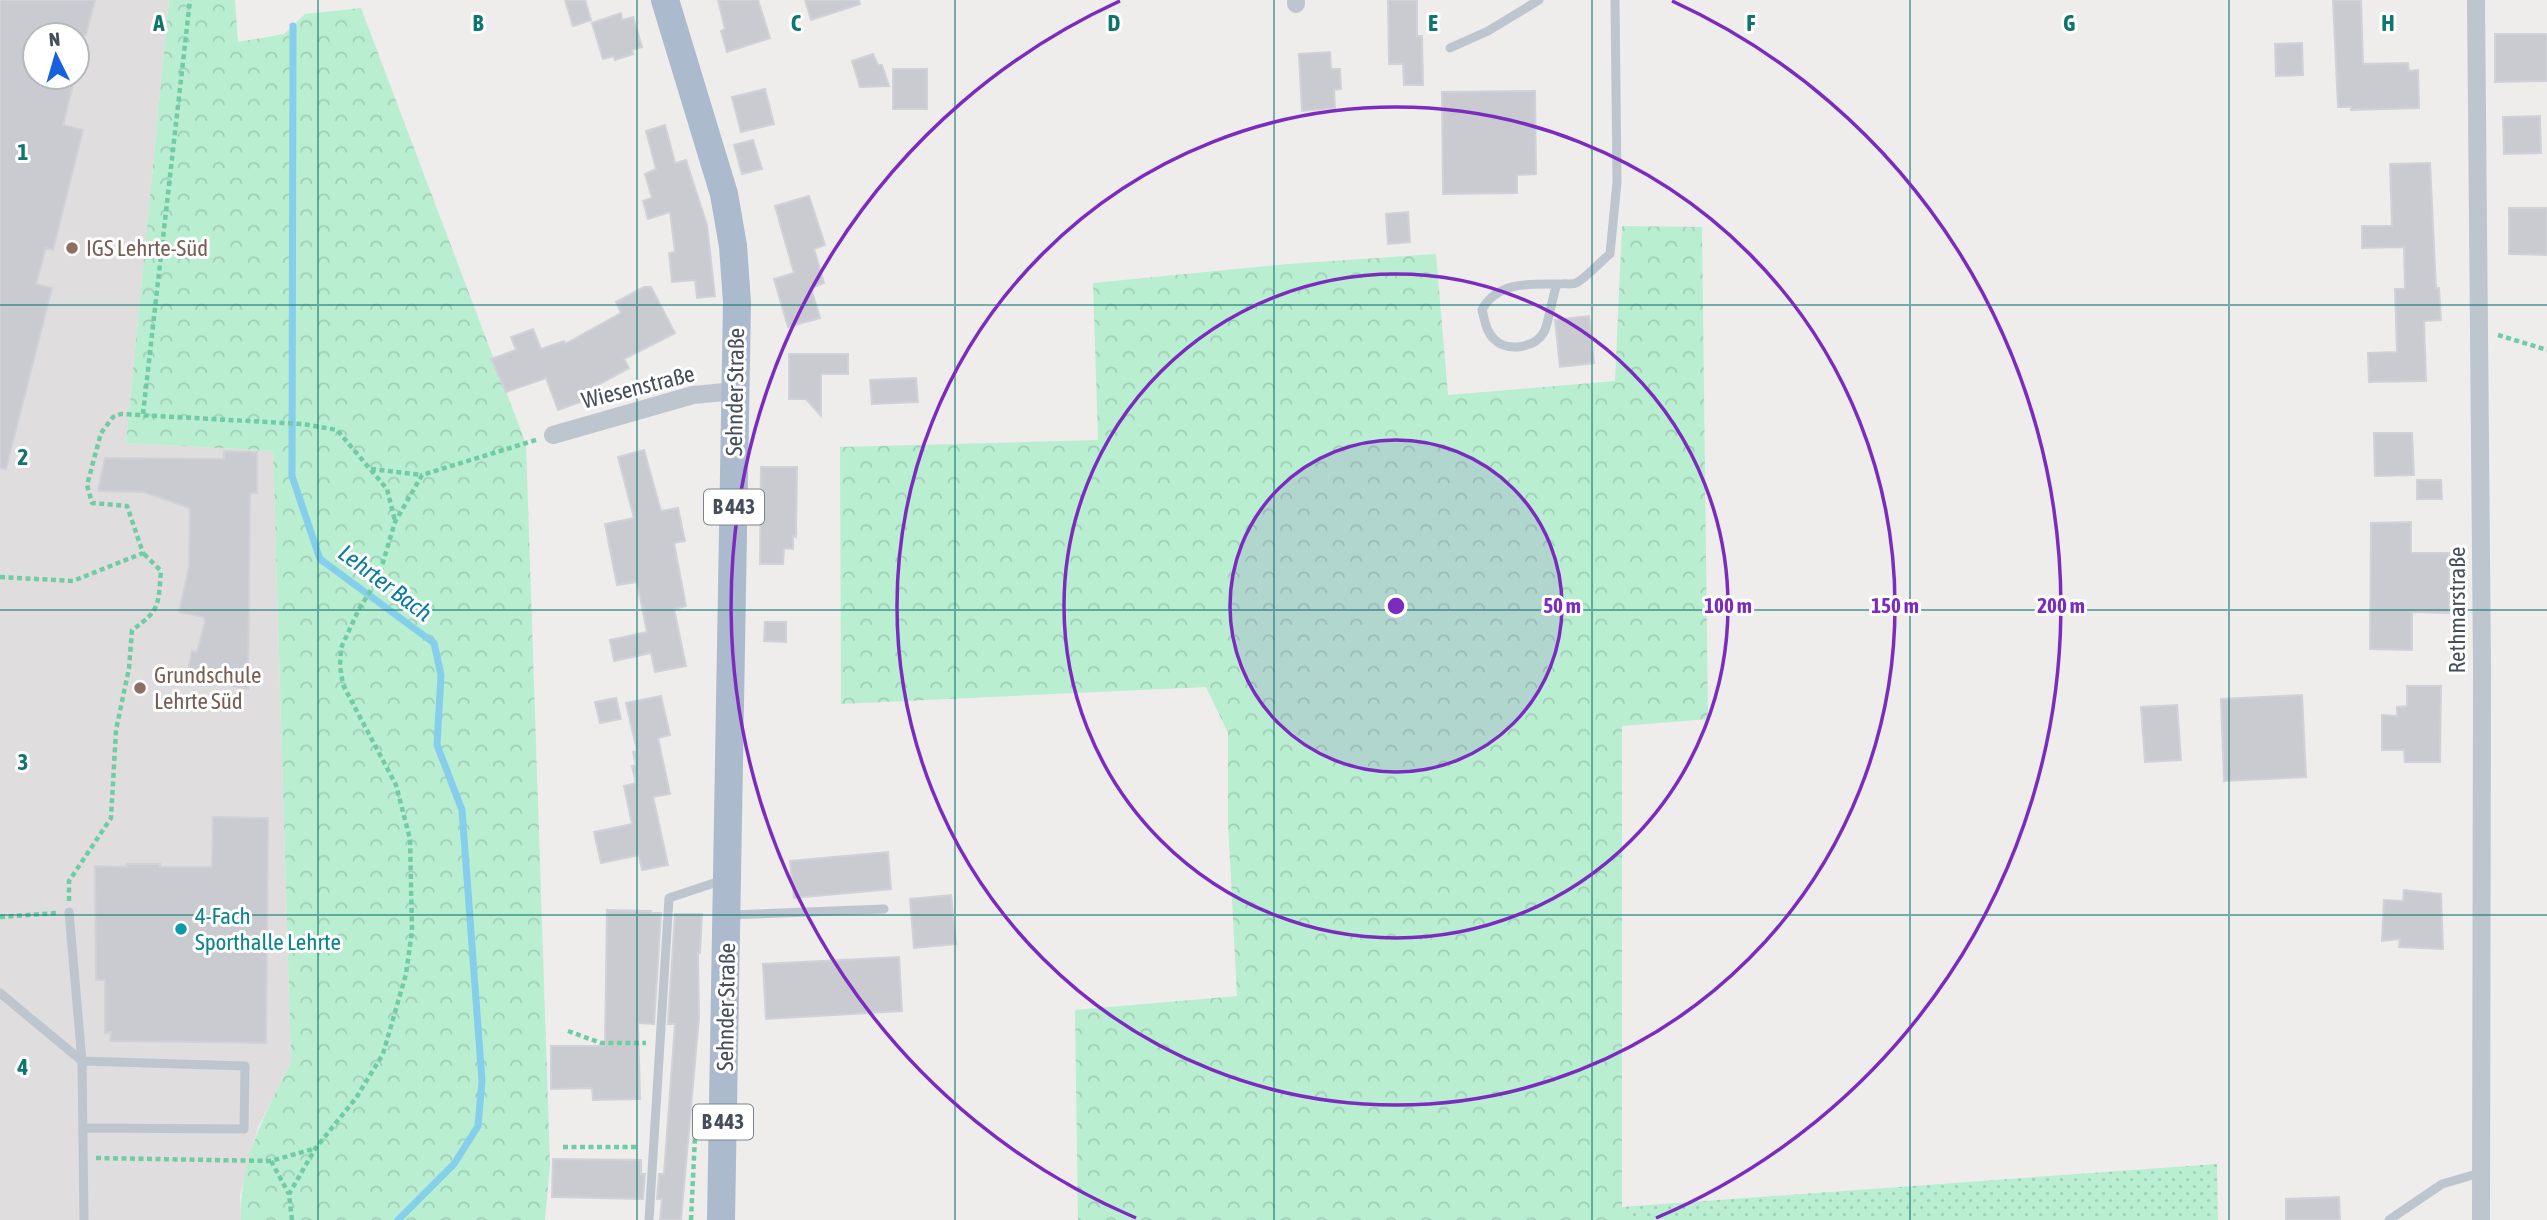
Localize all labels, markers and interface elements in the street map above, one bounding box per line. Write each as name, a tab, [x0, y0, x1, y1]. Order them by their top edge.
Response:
text: A	[152, 10, 165, 36]
text: B	[473, 10, 484, 36]
text: C	[791, 10, 802, 36]
text: D	[1108, 10, 1121, 36]
text: E	[1428, 10, 1438, 36]
text: F	[1746, 10, 1756, 36]
text: G	[2063, 10, 2075, 36]
text: H	[2381, 10, 2395, 36]
north arrow	[21, 21, 91, 91]
text: N	[48, 28, 61, 51]
text: 1	[18, 139, 29, 165]
place label: IGS Lehrte-Süd	[86, 235, 208, 261]
marker: IGS Lehrte-Süd	[64, 240, 80, 256]
street label: Sehnder Straße	[721, 328, 749, 456]
street label: Wiesenstraße	[579, 360, 697, 414]
text: 2	[18, 444, 28, 470]
road number: B 443	[704, 490, 764, 524]
water label: Lehrter Bach	[333, 539, 438, 627]
street label: Rethmarstraße	[2444, 547, 2470, 673]
text: 50 m	[1543, 593, 1581, 617]
text: 100 m	[1704, 593, 1752, 617]
text: 150 m	[1871, 593, 1919, 617]
text: 200 m	[2037, 593, 2085, 617]
centre of rings	[1384, 594, 1408, 618]
place label: Grundschule Lehrte Süd	[154, 662, 261, 714]
marker: Grundschule Lehrte Süd	[132, 680, 148, 696]
text: 3	[18, 749, 28, 775]
place label: 4-Fach Sporthalle Lehrte	[195, 903, 341, 955]
marker: 4-Fach Sporthalle Lehrte	[173, 921, 189, 937]
street label: Sehnder Straße	[712, 943, 740, 1071]
text: 4	[17, 1054, 29, 1080]
road number: B 443	[693, 1104, 753, 1140]

